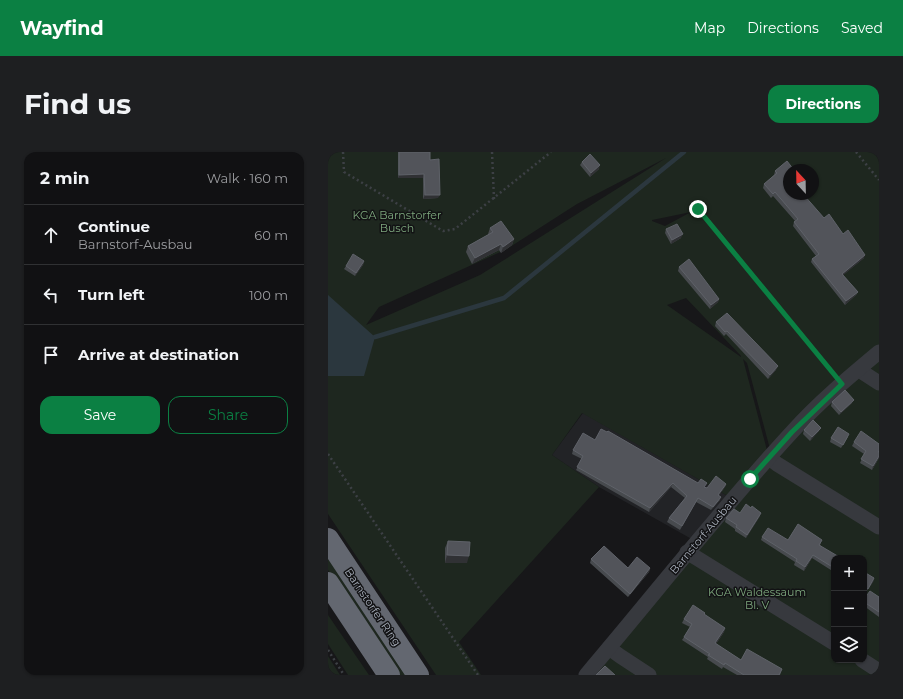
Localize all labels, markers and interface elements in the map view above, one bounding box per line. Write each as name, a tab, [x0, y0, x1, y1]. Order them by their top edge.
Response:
text: Wayfind	[20, 17, 104, 40]
text: Map	[694, 19, 725, 37]
text: Directions	[747, 19, 819, 37]
text: Saved	[841, 19, 883, 37]
button: Directions	[768, 85, 879, 123]
text: Find us	[24, 87, 131, 121]
north arrow	[783, 164, 819, 200]
text: 2 min	[40, 168, 90, 188]
text: Walk · 160 m	[207, 170, 288, 186]
route end	[689, 200, 707, 218]
park label: KGA Barnstorfer Busch	[353, 208, 441, 235]
text: Continue	[78, 217, 150, 236]
icon: ahead	[40, 224, 62, 246]
text: 60 m	[254, 227, 288, 243]
text: Barnstorf-Ausbau	[78, 236, 193, 252]
icon: left	[40, 284, 62, 306]
text: Turn left	[78, 285, 145, 304]
text: 100 m	[249, 287, 288, 303]
icon: arrive	[40, 344, 62, 366]
text: Arrive at destination	[78, 345, 239, 364]
button: Save	[40, 396, 160, 434]
button: Share	[168, 396, 288, 434]
route start	[741, 470, 759, 488]
street label: Barnstorf-Ausbau	[666, 493, 740, 577]
map controls	[831, 555, 867, 663]
button: +	[831, 555, 867, 591]
street label: Barnstorfer Ring	[342, 565, 404, 649]
park label: KGA Waldessaum Bl. V	[708, 585, 806, 612]
button: −	[831, 591, 867, 627]
button: layers	[831, 627, 867, 663]

